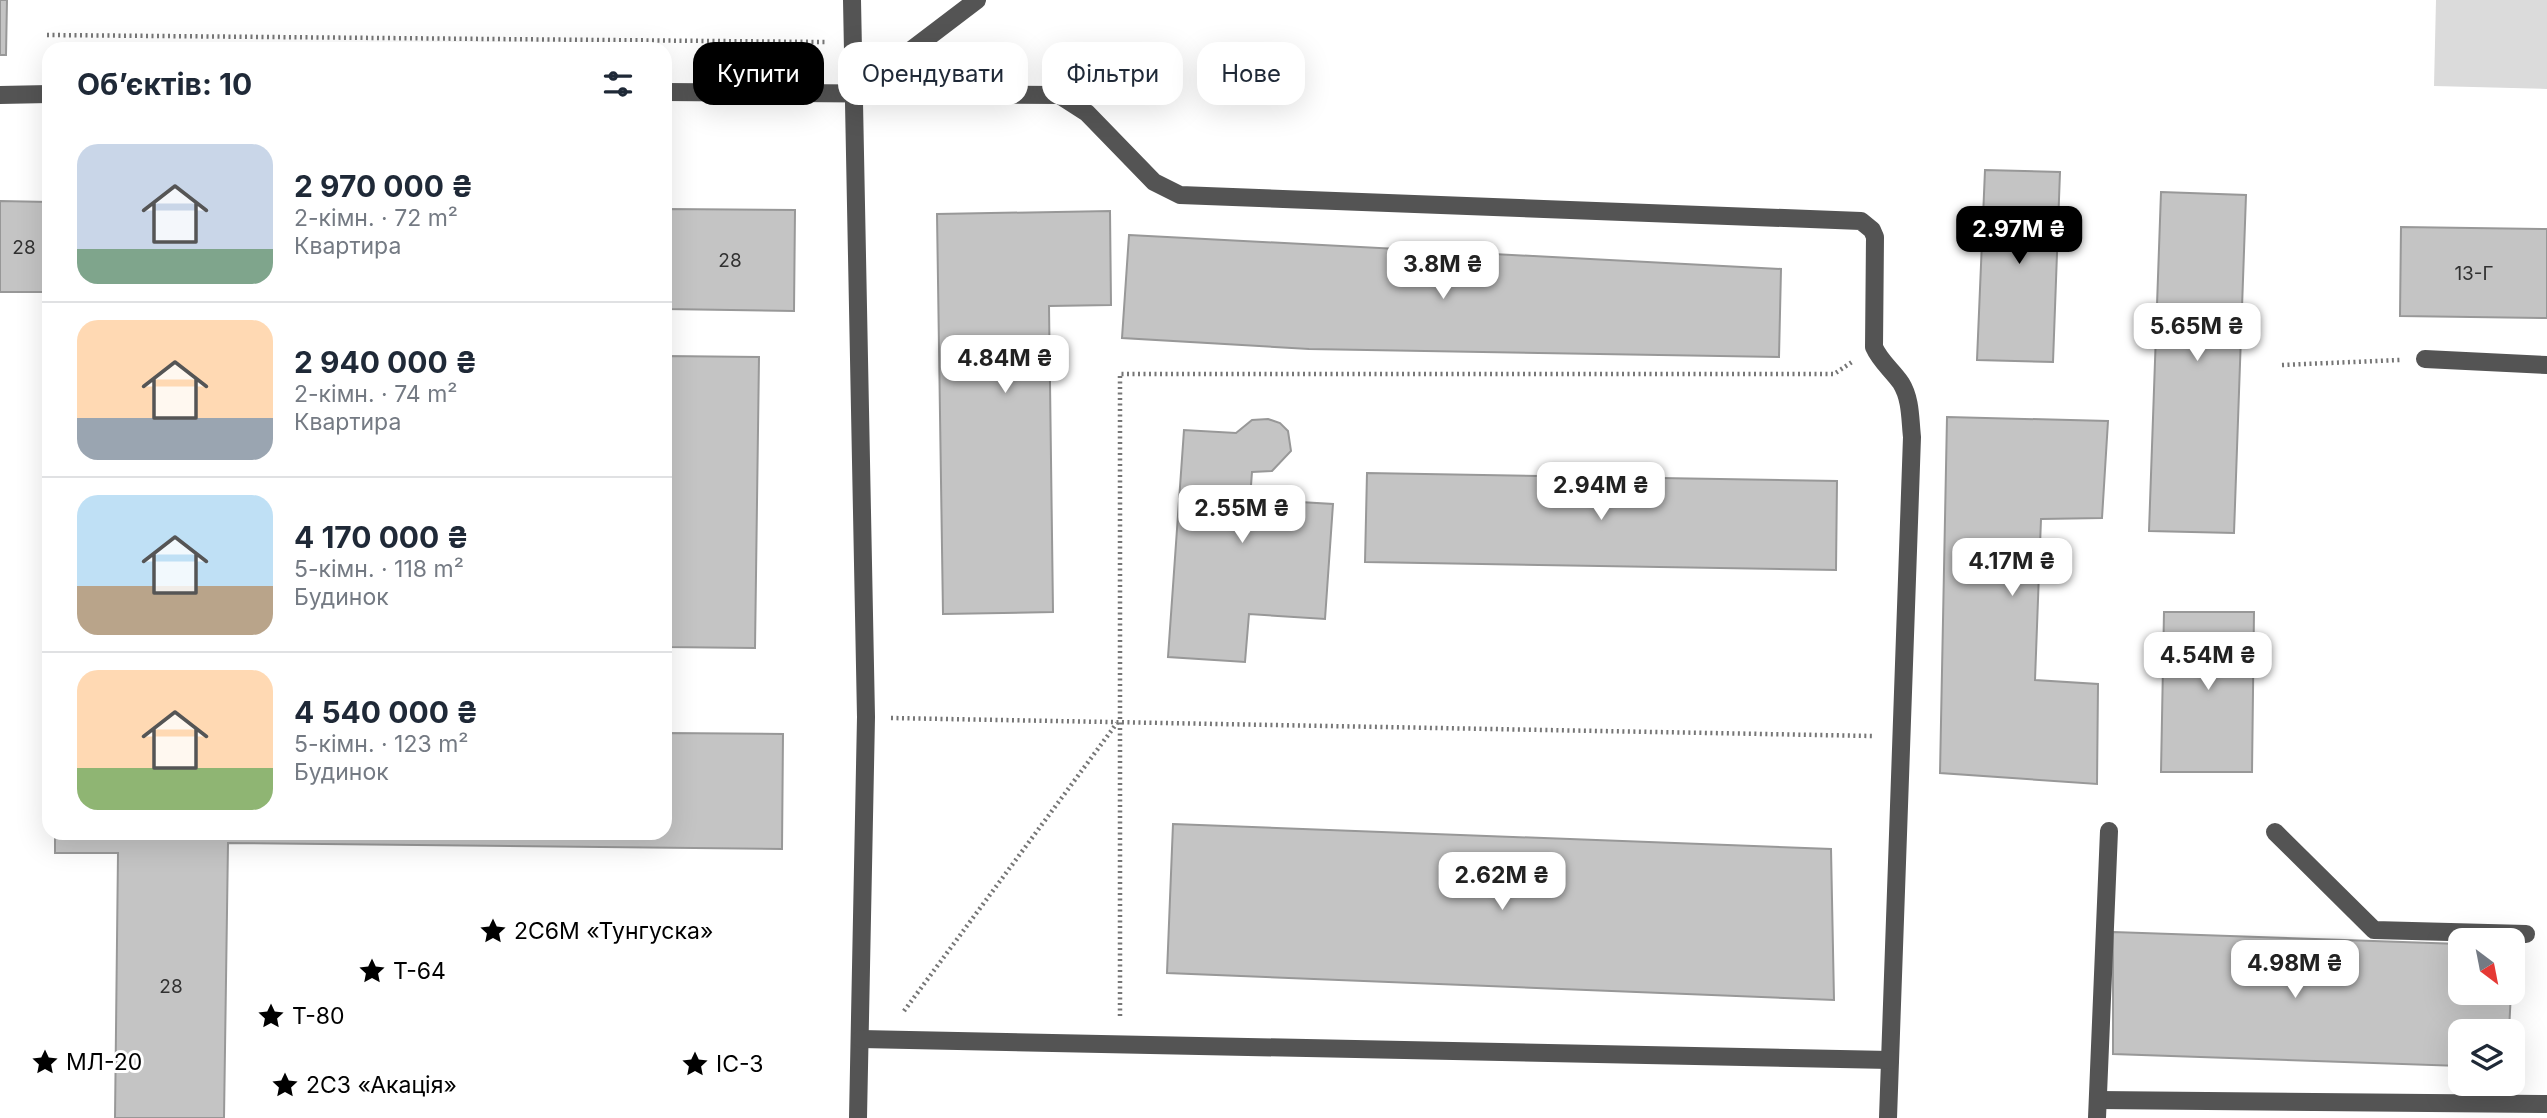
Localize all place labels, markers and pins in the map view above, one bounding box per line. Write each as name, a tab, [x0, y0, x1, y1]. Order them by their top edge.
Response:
pin: 2.97M ₴	[1954, 206, 2084, 266]
pin: 3.8M ₴	[1386, 242, 1500, 301]
pin: 5.65M ₴	[2132, 304, 2262, 363]
pin: 4.84M ₴	[940, 336, 1070, 395]
pin: 2.94M ₴	[1536, 462, 1666, 522]
pin: 2.55M ₴	[1177, 486, 1307, 545]
pin: 4.17M ₴	[1947, 538, 2077, 598]
pin: 4.54M ₴	[2143, 632, 2273, 692]
pin: 2.62M ₴	[1437, 852, 1567, 912]
place icon: 2С6М «Тунгуска»	[478, 916, 508, 946]
place label: 2С6М «Тунгуска»	[514, 917, 713, 945]
pin: 4.98M ₴	[2230, 940, 2360, 1000]
place icon: Т-64	[357, 956, 387, 986]
place label: Т-64	[393, 957, 446, 985]
place icon: Т-80	[256, 1001, 286, 1031]
place label: Т-80	[292, 1002, 344, 1030]
place icon: МЛ-20	[30, 1047, 60, 1077]
place label: МЛ-20	[66, 1048, 142, 1076]
place icon: ІС-3	[680, 1049, 710, 1079]
place label: ІС-3	[716, 1050, 764, 1078]
place icon: 2С3 «Акація»	[270, 1070, 300, 1100]
place label: 2С3 «Акація»	[306, 1071, 457, 1099]

